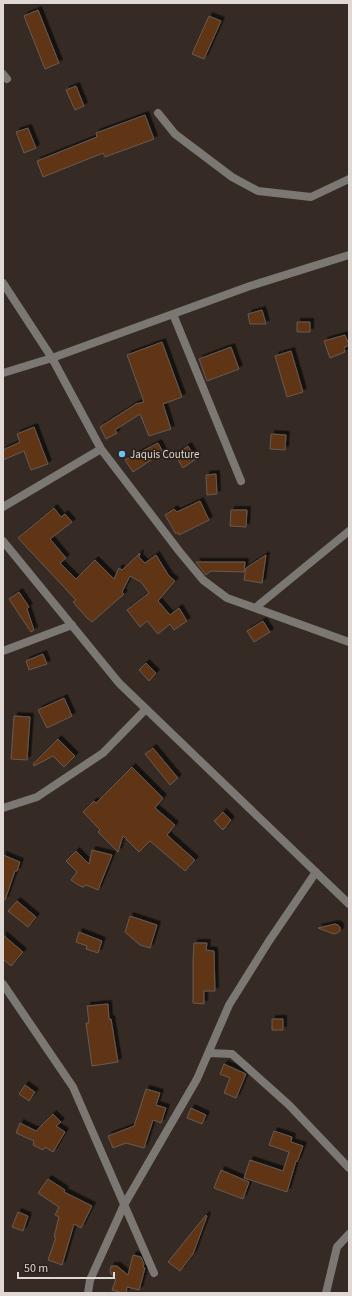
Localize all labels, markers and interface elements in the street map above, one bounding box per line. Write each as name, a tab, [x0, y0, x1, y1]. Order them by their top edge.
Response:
place label: Jaquis Couture	[130, 447, 200, 462]
marker: Jaquis Couture	[117, 449, 127, 459]
scale bar	[18, 1254, 114, 1280]
text: 50 m	[24, 1260, 48, 1277]

